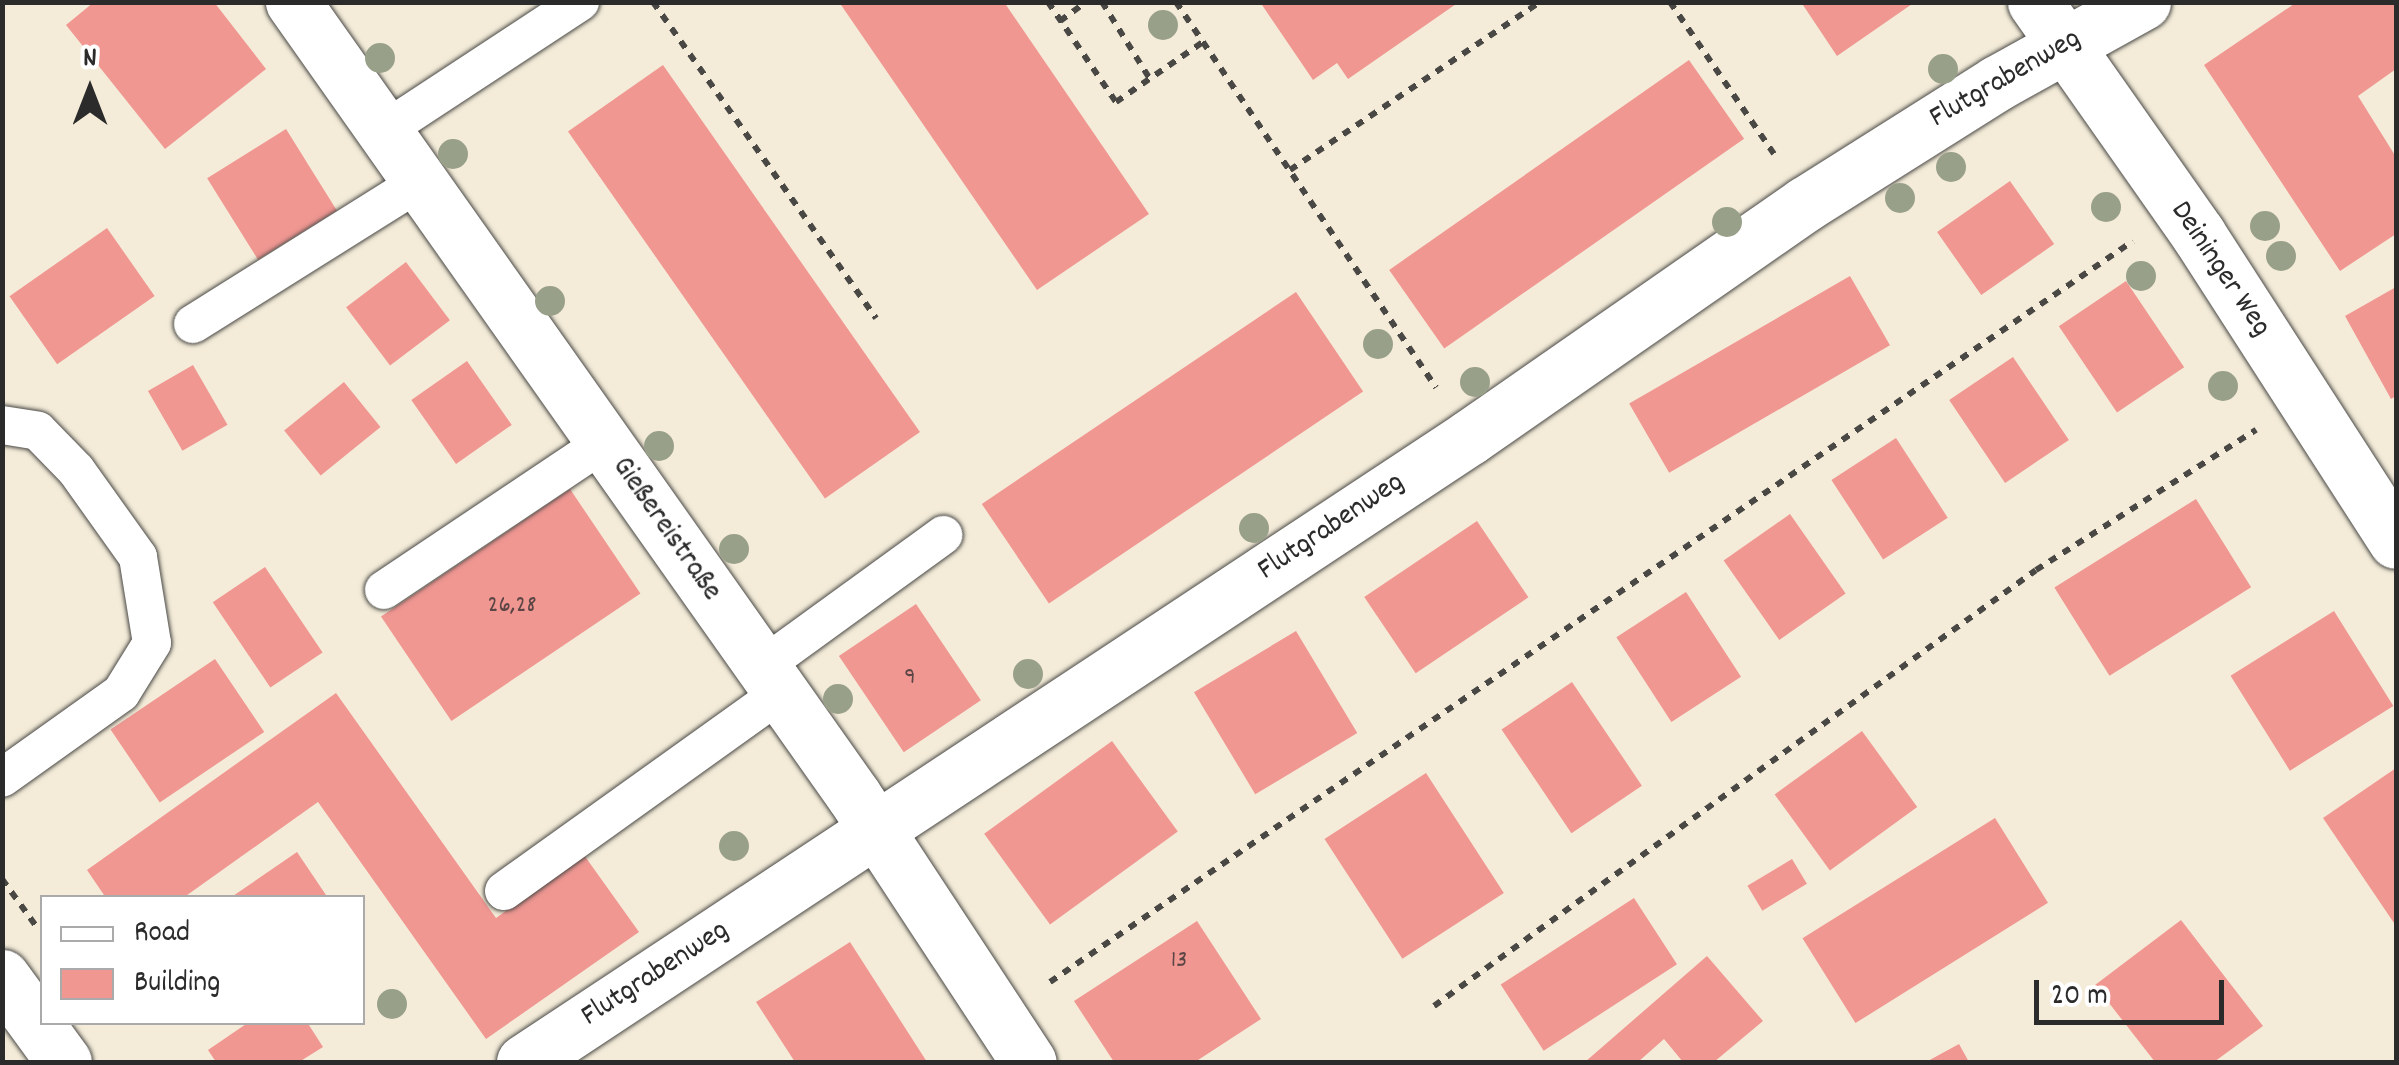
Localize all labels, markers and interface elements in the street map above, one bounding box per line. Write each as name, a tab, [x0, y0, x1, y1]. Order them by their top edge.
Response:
street label: Flutgrabenweg	[1924, 22, 2088, 138]
north arrow	[40, 40, 140, 140]
text: N	[83, 40, 97, 80]
street label: Deininger Weg	[2161, 196, 2277, 344]
street label: Gießereistraße	[602, 451, 728, 609]
street label: Flutgrabenweg	[1252, 466, 1412, 590]
house number: 26,28	[488, 591, 536, 621]
house number: 9	[904, 663, 916, 693]
legend	[40, 895, 365, 1025]
text: Road	[134, 913, 190, 956]
street label: Flutgrabenweg	[576, 914, 736, 1036]
house number: 13	[1171, 946, 1187, 976]
scale bar	[2039, 960, 2229, 1022]
text: Building	[134, 963, 220, 1006]
text: 20 m	[2051, 976, 2108, 1019]

